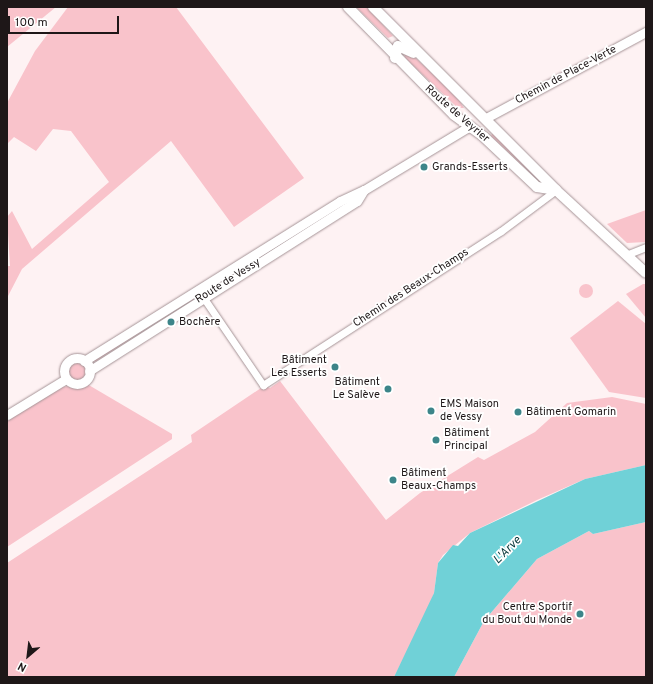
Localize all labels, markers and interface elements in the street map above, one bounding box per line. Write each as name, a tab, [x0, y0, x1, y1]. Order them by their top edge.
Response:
scale bar	[10, 8, 121, 34]
text: 100 m	[15, 15, 48, 31]
street label: Chemin de Place-Verte	[513, 43, 619, 107]
street label: Route de Veyrier	[422, 82, 492, 146]
place label: Grands-Esserts	[432, 160, 508, 174]
marker: Grands-Esserts	[419, 162, 429, 172]
street label: Chemin des Beaux-Champs	[351, 246, 471, 330]
street label: Route de Vessy	[193, 256, 263, 306]
place label: Bochère	[179, 315, 220, 329]
marker: Bochère	[166, 317, 176, 327]
place label: Bâtiment Les Esserts	[271, 354, 327, 380]
marker: Bâtiment Les Esserts	[330, 362, 340, 372]
place label: Bâtiment Le Salève	[333, 376, 380, 402]
marker: Bâtiment Le Salève	[383, 384, 393, 394]
place label: EMS Maison de Vessy	[440, 398, 499, 424]
marker: EMS Maison de Vessy	[425, 405, 437, 417]
place label: Bâtiment Gomarin	[526, 405, 616, 419]
marker: Bâtiment Gomarin	[513, 407, 523, 417]
place label: Bâtiment Principal	[444, 427, 489, 453]
marker: Bâtiment Principal	[431, 435, 441, 445]
place label: Bâtiment Beaux-Champs	[401, 467, 476, 493]
marker: Bâtiment Beaux-Champs	[388, 475, 398, 485]
water label: L'Arve	[491, 534, 525, 568]
place label: Centre Sportif du Bout du Monde	[482, 601, 572, 627]
marker: Centre Sportif du Bout du Monde	[575, 609, 585, 619]
north arrow	[8, 636, 48, 676]
text: N	[16, 659, 29, 675]

